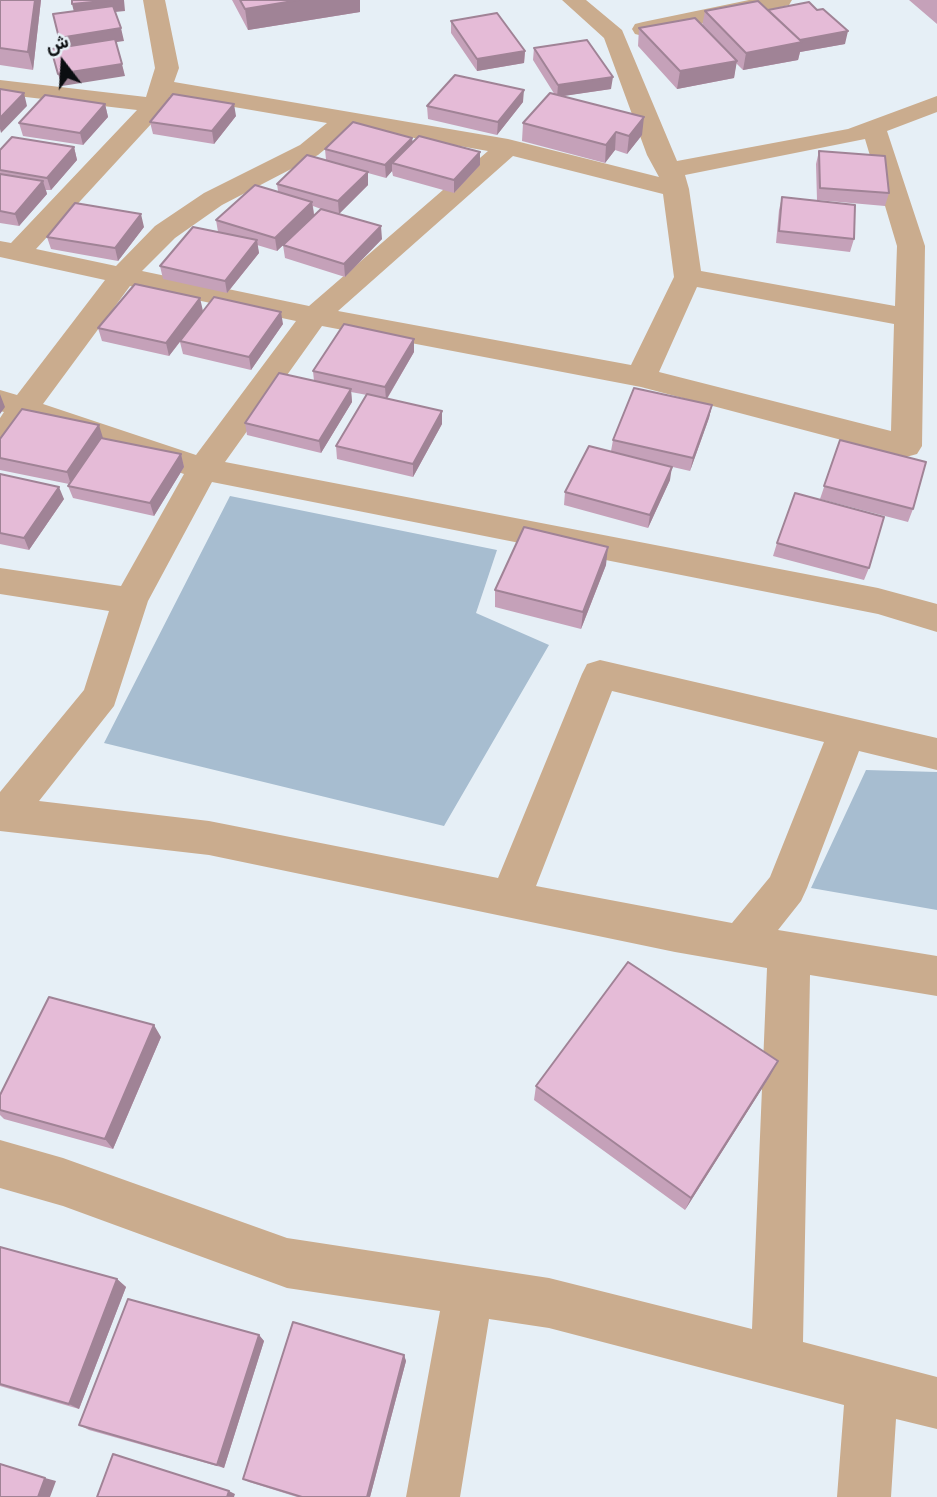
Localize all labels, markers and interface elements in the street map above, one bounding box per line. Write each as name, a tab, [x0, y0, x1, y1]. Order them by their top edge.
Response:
north arrow	[28, 28, 98, 98]
text: ش	[42, 28, 71, 57]

